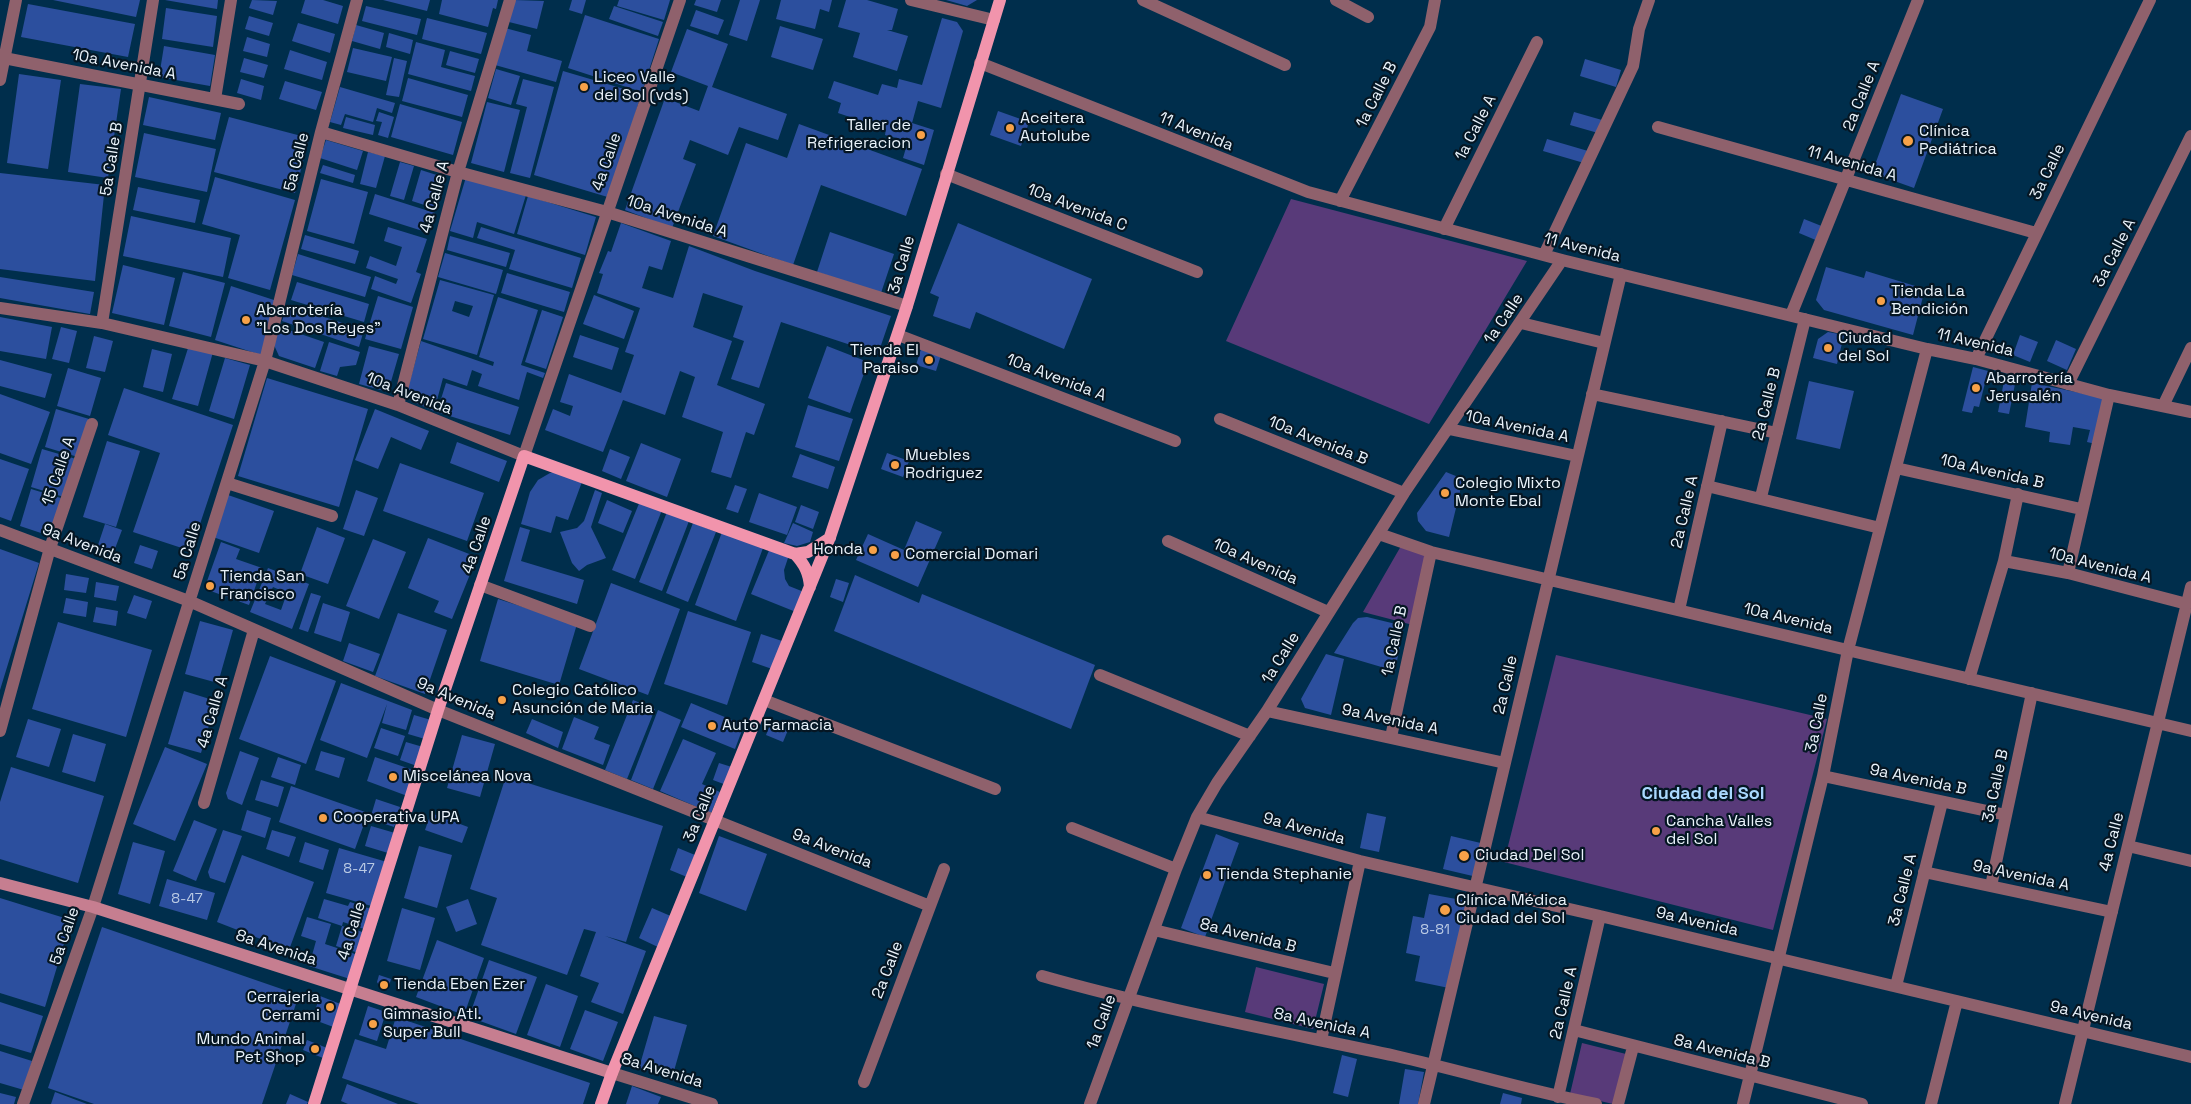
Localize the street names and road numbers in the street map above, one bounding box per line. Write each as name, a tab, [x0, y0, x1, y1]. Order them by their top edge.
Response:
street label: 10a Avenida A	[71, 46, 177, 84]
street label: 2a Calle A	[1839, 58, 1885, 134]
street label: 1a Calle B	[1352, 59, 1402, 131]
street label: 1a Calle A	[1451, 92, 1501, 164]
street label: 11 Avenida	[1156, 108, 1236, 156]
street label: 5a Calle B	[97, 121, 127, 197]
street label: 4a Calle	[588, 130, 626, 194]
street label: 5a Calle	[280, 131, 314, 193]
street label: 3a Calle	[2026, 141, 2070, 203]
street label: 11 Avenida A	[1805, 142, 1899, 186]
street label: 4a Calle A	[416, 159, 454, 235]
street label: 10a Avenida C	[1024, 180, 1130, 236]
street label: 10a Avenida A	[624, 192, 730, 242]
street label: 3a Calle A	[2090, 216, 2140, 290]
street label: 11 Avenida	[1542, 229, 1622, 267]
street label: 3a Calle	[885, 234, 919, 296]
street label: 1a Calle	[1480, 290, 1528, 348]
street label: 11 Avenida	[1935, 325, 2015, 361]
street label: 10a Avenida A	[1003, 350, 1109, 406]
street label: 2a Calle B	[1749, 366, 1785, 442]
street label: 10a Avenida	[363, 369, 455, 419]
street label: 10a Avenida A	[1464, 407, 1570, 447]
street label: 10a Avenida B	[1265, 412, 1371, 470]
street label: 15 Calle A	[38, 434, 80, 508]
street label: 10a Avenida B	[1938, 451, 2046, 493]
street label: 2a Calle A	[1667, 474, 1703, 550]
street label: 4a Calle	[458, 513, 496, 577]
street label: 9a Avenida	[39, 520, 125, 568]
street label: 5a Calle	[170, 520, 206, 582]
street label: 10a Avenida	[1210, 535, 1300, 589]
street label: 10a Avenida A	[2047, 544, 2153, 588]
street label: 10a Avenida	[1741, 599, 1835, 639]
street label: 1a Calle B	[1378, 604, 1412, 678]
street label: 1a Calle	[1258, 629, 1304, 687]
street label: 2a Calle	[1490, 654, 1522, 716]
street label: 4a Calle A	[194, 674, 232, 750]
street label: 9a Avenida	[414, 674, 498, 724]
street label: 3a Calle	[1802, 692, 1832, 754]
street label: 9a Avenida A	[1340, 700, 1440, 740]
street label: 3a Calle B	[1979, 748, 2013, 824]
street label: 9a Avenida B	[1868, 760, 1968, 800]
street label: 3a Calle	[680, 783, 720, 845]
street label: 9a Avenida	[1261, 809, 1347, 849]
street label: 4a Calle	[2095, 811, 2129, 873]
street label: 9a Avenida	[789, 825, 875, 873]
street label: 3a Calle A	[1885, 852, 1921, 928]
street label: 9a Avenida A	[1971, 856, 2071, 896]
street label: 4a Calle	[334, 899, 370, 963]
street label: 9a Avenida	[1654, 903, 1740, 941]
street label: 5a Calle	[46, 905, 84, 967]
street label: 8a Avenida B	[1198, 915, 1298, 957]
street label: 8a Avenida	[233, 926, 319, 970]
street label: 2a Calle	[868, 939, 908, 1001]
street label: 2a Calle A	[1546, 965, 1582, 1041]
street label: 1a Calle	[1083, 992, 1121, 1052]
street label: 9a Avenida	[2048, 997, 2134, 1035]
street label: 8a Avenida A	[1272, 1004, 1372, 1044]
street label: 8a Avenida B	[1672, 1031, 1772, 1073]
street label: 8a Avenida	[619, 1050, 705, 1092]

